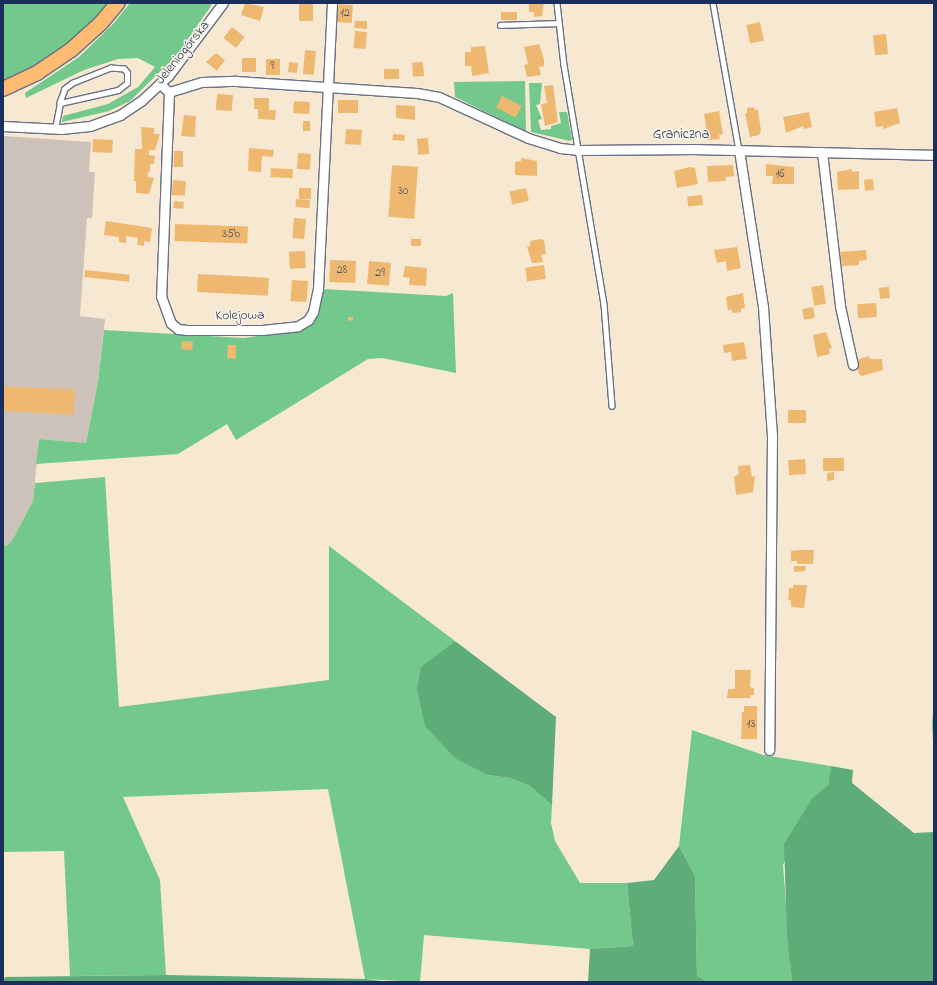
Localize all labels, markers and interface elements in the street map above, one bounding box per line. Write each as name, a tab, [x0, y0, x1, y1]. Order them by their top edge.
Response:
house number: 12	[340, 7, 350, 21]
street label: Jeleniogórska	[152, 18, 214, 88]
house number: 9	[270, 60, 274, 74]
street label: Graniczna	[653, 127, 709, 143]
house number: 16	[775, 168, 785, 182]
house number: 30	[398, 185, 408, 199]
house number: 35b	[222, 228, 240, 242]
house number: 28	[337, 264, 347, 278]
house number: 29	[375, 267, 385, 281]
street label: Kolejowa	[215, 307, 265, 325]
house number: 13	[747, 718, 755, 732]

